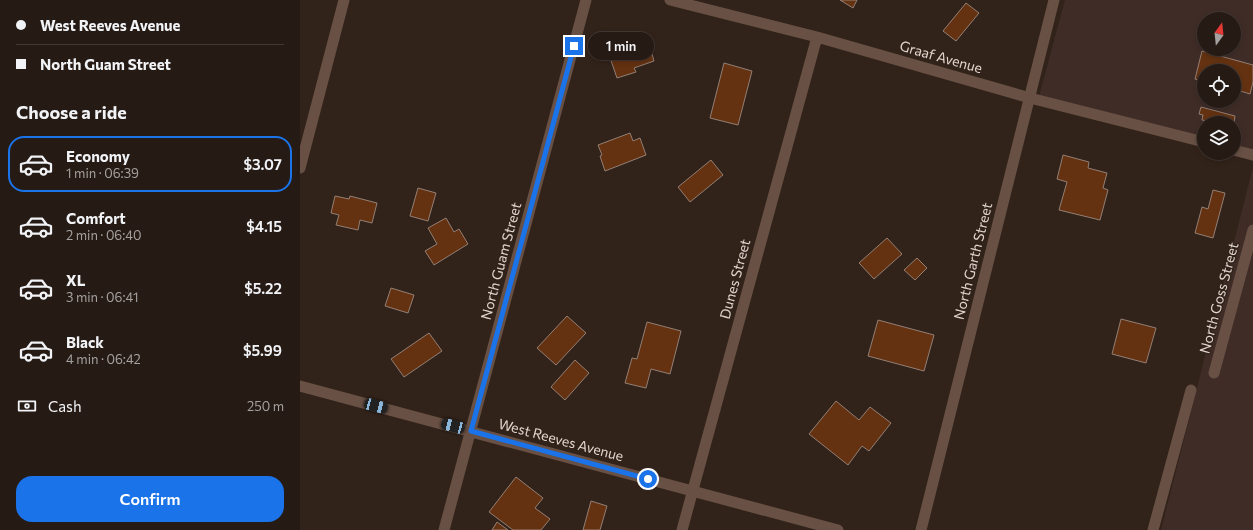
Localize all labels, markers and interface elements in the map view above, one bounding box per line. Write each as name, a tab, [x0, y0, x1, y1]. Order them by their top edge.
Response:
north arrow	[1197, 12, 1241, 56]
map controls	[1197, 12, 1241, 160]
text: West Reeves Avenue	[40, 16, 181, 34]
callout: 1 min	[588, 32, 654, 60]
route end	[565, 37, 583, 55]
street label: Graaf Avenue	[898, 37, 984, 76]
text: 1 min	[606, 38, 636, 54]
text: North Guam Street	[40, 55, 171, 73]
button: locate	[1197, 64, 1241, 108]
text: Choose a ride	[16, 101, 127, 123]
button: layers	[1197, 116, 1241, 160]
icon: car	[18, 146, 54, 182]
text: Economy	[66, 147, 130, 165]
text: $3.07	[243, 155, 282, 173]
text: 1 min · 06:39	[66, 165, 139, 181]
street label: North Guam Street	[477, 200, 524, 321]
street label: North Garth Street	[950, 200, 995, 321]
icon: car	[18, 208, 54, 244]
text: Comfort	[66, 209, 126, 227]
text: $4.15	[246, 217, 282, 235]
text: 2 min · 06:40	[66, 227, 142, 243]
street label: Dunes Street	[716, 237, 753, 321]
street label: North Goss Street	[1195, 240, 1242, 355]
icon: car	[18, 270, 54, 306]
text: XL	[66, 271, 85, 289]
text: $5.22	[244, 279, 282, 297]
text: 3 min · 06:41	[66, 289, 139, 305]
icon: car	[18, 332, 54, 368]
text: Black	[66, 333, 104, 351]
text: $5.99	[243, 341, 282, 359]
text: 4 min · 06:42	[66, 351, 141, 367]
icon: cash	[16, 395, 38, 417]
text: Cash	[48, 397, 82, 415]
car	[363, 397, 389, 415]
text: 250 m	[247, 398, 284, 414]
street label: West Reeves Avenue	[497, 415, 626, 464]
car	[440, 417, 466, 435]
route start	[639, 470, 657, 488]
button: Confirm	[16, 476, 284, 522]

